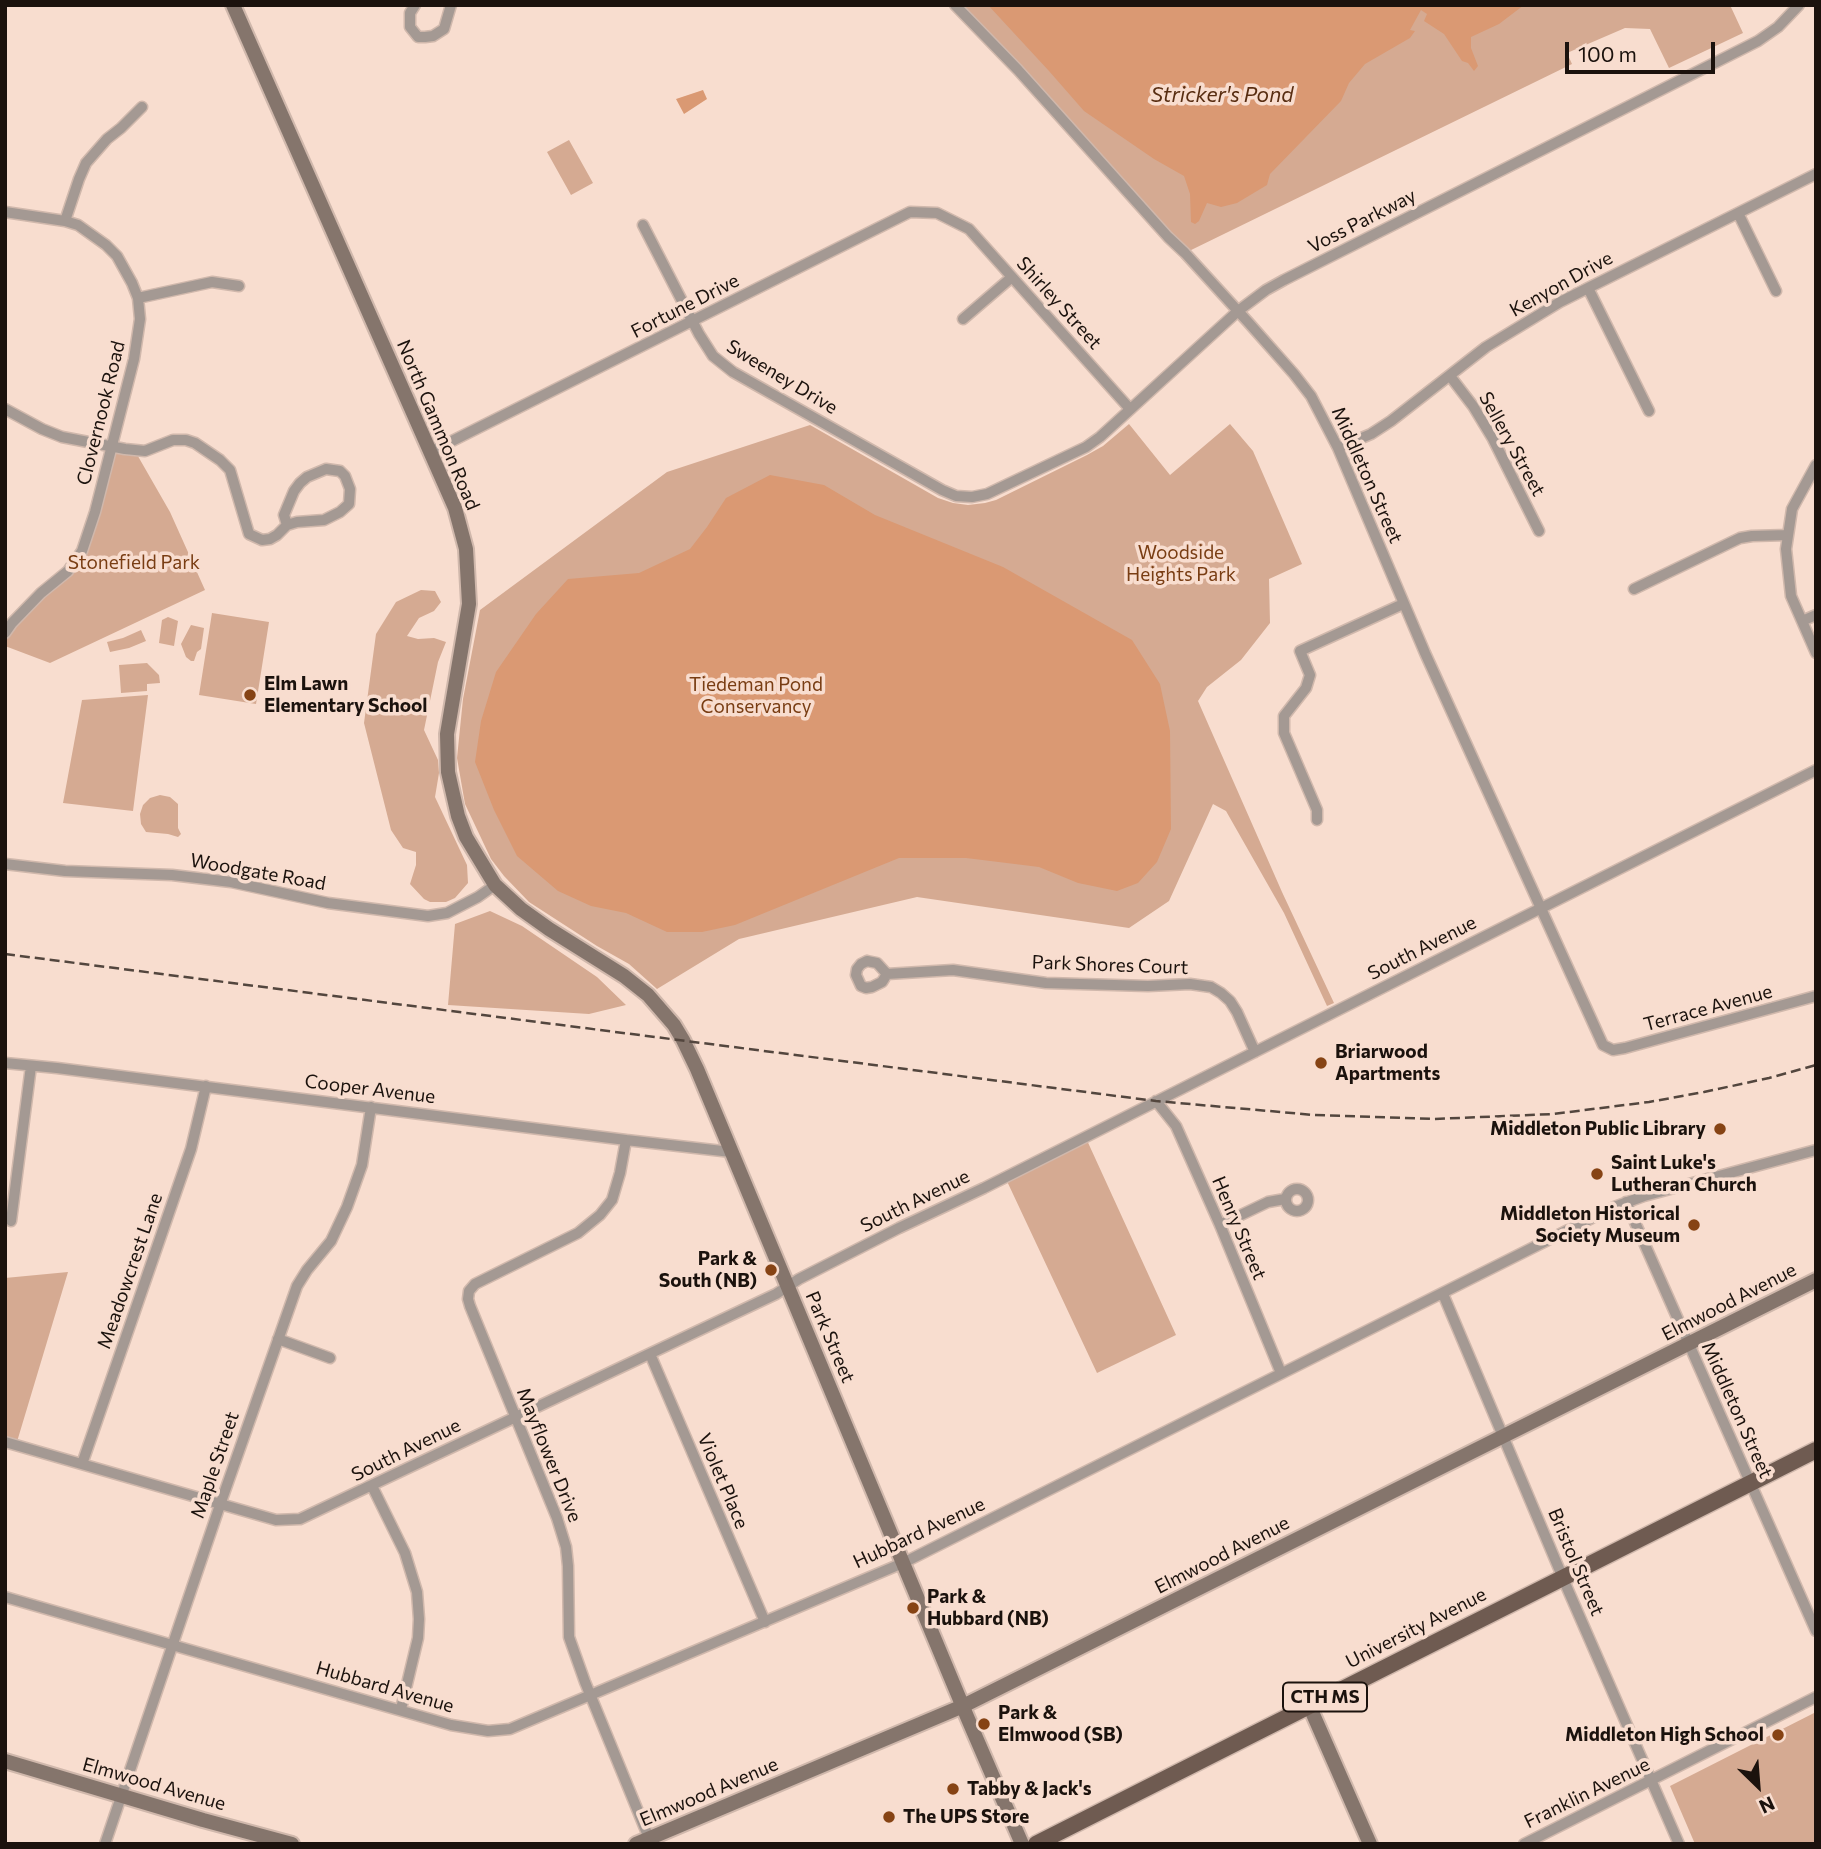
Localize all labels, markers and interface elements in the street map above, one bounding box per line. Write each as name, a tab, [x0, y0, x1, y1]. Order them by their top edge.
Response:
scale bar	[1569, 28, 1720, 72]
text: 100 m	[1578, 41, 1637, 66]
water label: Stricker's Pond	[1151, 82, 1293, 108]
street label: Voss Parkway	[1304, 184, 1420, 258]
street label: Kenyon Drive	[1506, 246, 1616, 322]
street label: Shirley Street	[1012, 252, 1106, 354]
street label: Fortune Drive	[627, 269, 743, 343]
street label: Sweeney Drive	[722, 335, 842, 419]
street label: North Gammon Road	[392, 336, 484, 514]
street label: Clovernook Road	[72, 339, 130, 487]
street label: Sellery Street	[1474, 388, 1550, 500]
street label: Middleton Street	[1327, 403, 1407, 547]
park label: Woodside Heights Park	[1126, 542, 1236, 586]
park label: Stonefield Park	[68, 552, 200, 574]
place label: Elm Lawn Elementary School	[264, 673, 428, 717]
park label: Tiedeman Pond Conservancy	[689, 674, 823, 718]
marker: Elm Lawn Elementary School	[242, 687, 258, 703]
street label: Woodgate Road	[188, 849, 328, 895]
street label: South Avenue	[1364, 911, 1480, 985]
street label: Park Shores Court	[1031, 951, 1189, 979]
street label: Terrace Avenue	[1641, 980, 1775, 1036]
place label: Briarwood Apartments	[1335, 1041, 1440, 1085]
marker: Briarwood Apartments	[1313, 1055, 1329, 1071]
street label: Cooper Avenue	[303, 1070, 437, 1108]
place label: Middleton Public Library	[1490, 1118, 1706, 1140]
marker: Middleton Public Library	[1712, 1121, 1728, 1137]
place label: Saint Luke's Lutheran Church	[1611, 1152, 1757, 1196]
street label: South Avenue	[857, 1165, 973, 1237]
marker: Saint Luke's Lutheran Church	[1589, 1166, 1605, 1182]
street label: Henry Street	[1207, 1173, 1271, 1283]
street label: Meadowcrest Lane	[93, 1190, 167, 1352]
place label: Middleton Historical Society Museum	[1500, 1203, 1680, 1247]
marker: Middleton Historical Society Museum	[1686, 1217, 1702, 1233]
place label: Park & South (NB)	[659, 1248, 757, 1292]
street label: Elmwood Avenue	[1658, 1258, 1800, 1346]
marker: Park & South (NB)	[763, 1262, 779, 1278]
street label: Park Street	[801, 1288, 859, 1386]
street label: Middleton Street	[1697, 1338, 1777, 1482]
street label: Mayflower Drive	[512, 1384, 586, 1526]
street label: Maple Street	[186, 1409, 244, 1521]
street label: South Avenue	[348, 1414, 464, 1486]
street label: Violet Place	[693, 1430, 753, 1532]
street label: Hubbard Avenue	[850, 1493, 988, 1573]
street label: Bristol Street	[1543, 1505, 1609, 1619]
street label: Elmwood Avenue	[1151, 1511, 1293, 1599]
street label: University Avenue	[1342, 1583, 1490, 1673]
place label: Park & Hubbard (NB)	[927, 1586, 1049, 1630]
marker: Park & Hubbard (NB)	[905, 1600, 921, 1616]
street label: Hubbard Avenue	[313, 1656, 457, 1718]
road number: CTH MS	[1283, 1682, 1367, 1712]
place label: Park & Elmwood (SB)	[998, 1702, 1123, 1746]
marker: Park & Elmwood (SB)	[976, 1716, 992, 1732]
place label: Middleton High School	[1565, 1724, 1764, 1746]
marker: Middleton High School	[1770, 1727, 1786, 1743]
north arrow	[1723, 1751, 1793, 1821]
street label: Elmwood Avenue	[80, 1753, 228, 1815]
street label: Elmwood Avenue	[636, 1753, 782, 1831]
street label: Franklin Avenue	[1521, 1753, 1653, 1833]
place label: Tabby & Jack's	[967, 1778, 1092, 1800]
marker: Tabby & Jack's	[945, 1781, 961, 1797]
text: N	[1756, 1792, 1778, 1819]
place label: The UPS Store	[903, 1806, 1029, 1828]
marker: The UPS Store	[881, 1809, 897, 1825]

